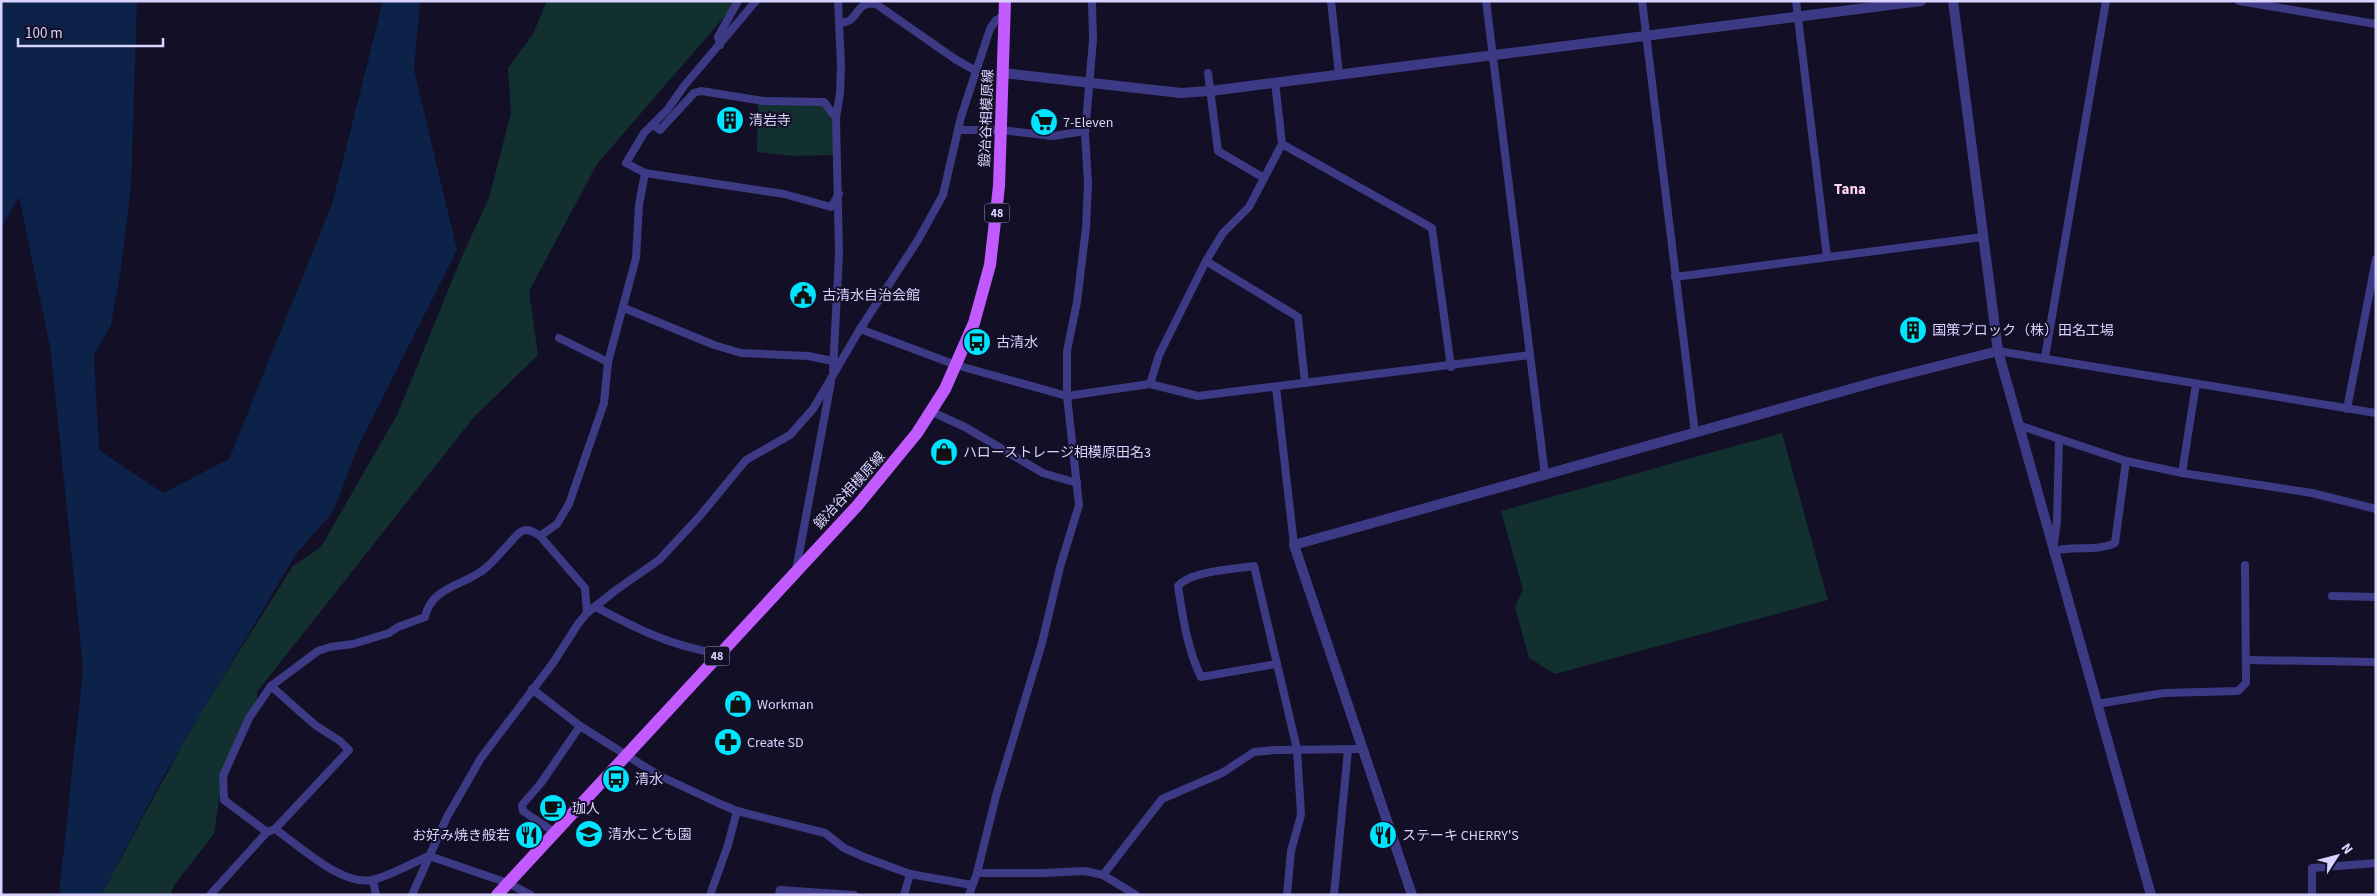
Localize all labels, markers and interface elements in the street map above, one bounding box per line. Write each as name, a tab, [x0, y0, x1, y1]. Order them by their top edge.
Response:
scale bar	[18, 15, 162, 47]
text: 100 m	[25, 23, 63, 44]
street label: 鍛冶谷相模原線	[975, 69, 999, 167]
building icon: 清岩寺	[715, 105, 745, 135]
supermarket icon: 7-Eleven	[1029, 107, 1059, 137]
place label: 清岩寺	[749, 111, 791, 131]
place label: 7-Eleven	[1063, 113, 1113, 133]
district label: Tana	[1834, 179, 1866, 200]
road number: 48	[984, 204, 1010, 222]
public building icon: 古清水自治会館	[788, 280, 818, 310]
place label: 古清水自治会館	[822, 286, 920, 306]
building icon: 国策ブロック（株）田名工場	[1898, 315, 1928, 345]
place label: 国策ブロック（株）田名工場	[1932, 321, 2114, 341]
bus stop icon: 古清水	[962, 327, 992, 357]
place label: 古清水	[996, 333, 1038, 353]
shop icon: ハローストレージ相模原田名3	[929, 437, 959, 467]
place label: ハローストレージ相模原田名3	[963, 443, 1151, 463]
street label: 鍛冶谷相模原線	[810, 448, 890, 534]
road number: 48	[704, 646, 730, 666]
shop icon: Workman	[723, 689, 753, 719]
place label: Workman	[757, 695, 814, 715]
pharmacy icon: Create SD	[713, 727, 743, 757]
place label: Create SD	[747, 733, 804, 753]
bus stop icon: 清水	[601, 764, 631, 794]
place label: 清水	[635, 770, 663, 790]
cafe icon: 珈人	[538, 793, 568, 823]
place label: 珈人	[572, 799, 600, 819]
school or university icon: 清水こども園	[574, 819, 604, 849]
restaurant icon: お好み焼き般若	[514, 820, 544, 850]
restaurant icon: ステーキ CHERRY'S	[1368, 820, 1398, 850]
place label: 清水こども園	[608, 825, 692, 845]
place label: お好み焼き般若	[412, 826, 510, 846]
place label: ステーキ CHERRY'S	[1402, 826, 1519, 846]
north arrow	[2312, 831, 2362, 881]
text: N	[2336, 839, 2358, 859]

